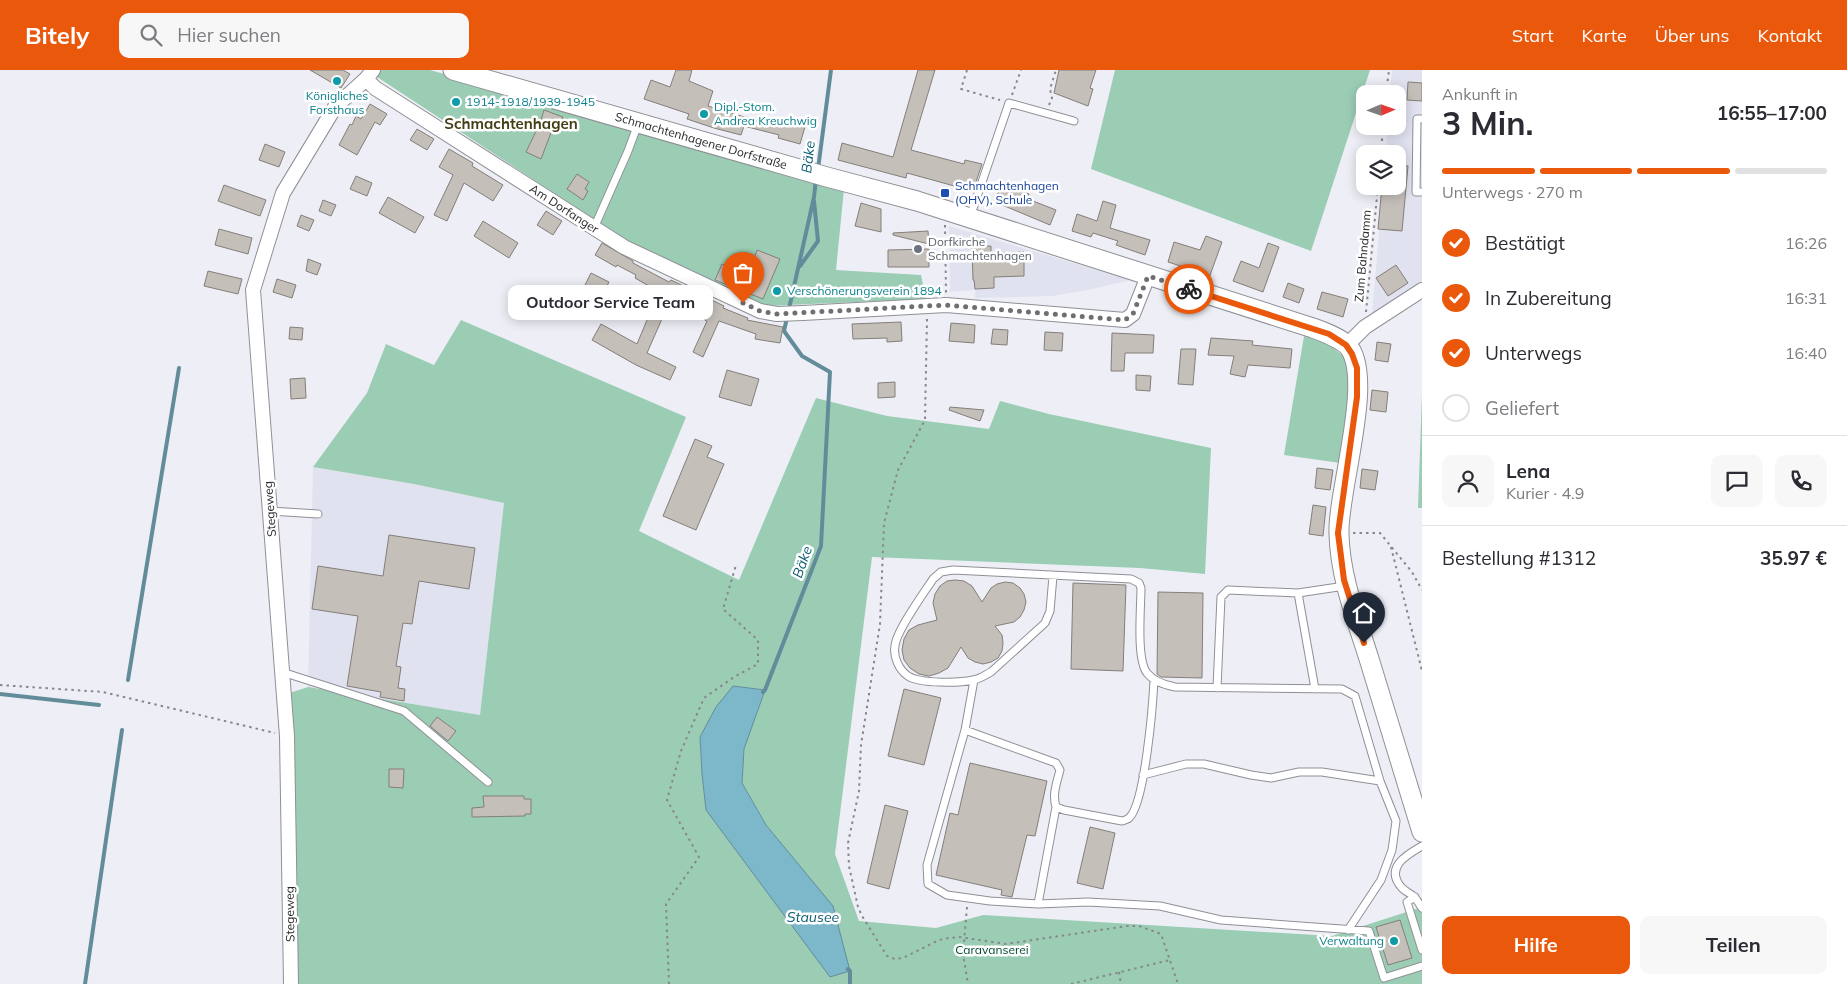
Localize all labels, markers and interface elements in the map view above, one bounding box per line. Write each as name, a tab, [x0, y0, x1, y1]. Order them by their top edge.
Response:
search box	[119, 13, 469, 58]
text: Bitely	[25, 20, 89, 50]
icon: search	[137, 21, 165, 49]
text: Hier suchen	[177, 23, 281, 47]
text: Start	[1512, 24, 1553, 47]
text: Karte	[1581, 24, 1627, 47]
text: Über uns	[1655, 24, 1730, 47]
text: Kontakt	[1758, 24, 1822, 47]
marker: Königliches Forsthaus	[331, 75, 343, 87]
text: Ankunft in	[1442, 84, 1518, 104]
north arrow	[1356, 85, 1406, 135]
map controls	[1356, 85, 1406, 195]
place label: Königliches Forsthaus	[306, 88, 368, 117]
place label: 1914-1918/1939-1945	[466, 94, 595, 109]
marker: 1914-1918/1939-1945	[450, 96, 462, 108]
place label: Dipl.-Stom. Andrea Kreuchwig	[714, 99, 817, 128]
text: 16:55–17:00	[1717, 101, 1827, 125]
text: 3 Min.	[1442, 103, 1533, 143]
marker: Dipl.-Stom. Andrea Kreuchwig	[698, 108, 710, 120]
street label: Schmachtenhagener Dorfstraße	[613, 109, 789, 172]
district label: Schmachtenhagen	[444, 114, 578, 133]
water label: Bäke	[797, 139, 819, 174]
button: layers	[1356, 145, 1406, 195]
place label: Schmachtenhagen (OHV), Schule	[955, 178, 1059, 207]
street label: Am Dorfanger	[527, 181, 602, 237]
text: Unterwegs · 270 m	[1442, 182, 1583, 202]
marker: Schmachtenhagen (OHV), Schule	[939, 187, 951, 199]
street label: Zum Bahndamm	[1351, 209, 1374, 303]
icon: check	[1442, 229, 1470, 257]
text: Bestätigt	[1485, 231, 1565, 255]
text: 16:26	[1785, 233, 1827, 253]
place label: Dorfkirche Schmachtenhagen	[928, 234, 1032, 263]
marker: Dorfkirche Schmachtenhagen	[912, 243, 924, 255]
pin	[722, 252, 764, 303]
icon: bag	[729, 259, 757, 287]
courier	[1164, 264, 1214, 314]
icon: bike	[1175, 275, 1203, 303]
place label: Verschönerungsverein 1894	[787, 283, 942, 298]
icon: check	[1442, 284, 1470, 312]
marker: Verschönerungsverein 1894	[771, 285, 783, 297]
callout: Outdoor Service Team	[508, 286, 713, 320]
text: In Zubereitung	[1485, 286, 1612, 310]
text: 16:31	[1785, 288, 1827, 308]
text: Outdoor Service Team	[526, 292, 695, 312]
icon: check	[1442, 339, 1470, 367]
text: Unterwegs	[1485, 341, 1582, 365]
text: 16:40	[1785, 343, 1827, 363]
text: Geliefert	[1485, 396, 1559, 420]
button: person	[1442, 455, 1494, 507]
button: chat	[1711, 455, 1763, 507]
button: phone	[1775, 455, 1827, 507]
text: Lena	[1506, 459, 1550, 483]
street label: Stegeweg	[260, 481, 279, 537]
text: Kurier · 4.9	[1506, 483, 1584, 503]
water label: Bäke	[788, 543, 816, 580]
text: Bestellung #1312	[1442, 546, 1596, 570]
text: 35.97 €	[1760, 546, 1827, 570]
pin	[1343, 592, 1385, 643]
icon: home	[1350, 599, 1378, 627]
street label: Stegeweg	[282, 886, 297, 942]
water label: Stausee	[787, 908, 840, 926]
button: Hilfe	[1442, 916, 1630, 974]
button: Teilen	[1640, 916, 1827, 974]
place label: Verwaltung	[1319, 933, 1384, 948]
marker: Verwaltung	[1388, 935, 1400, 947]
park label: Caravanserei	[955, 942, 1029, 957]

